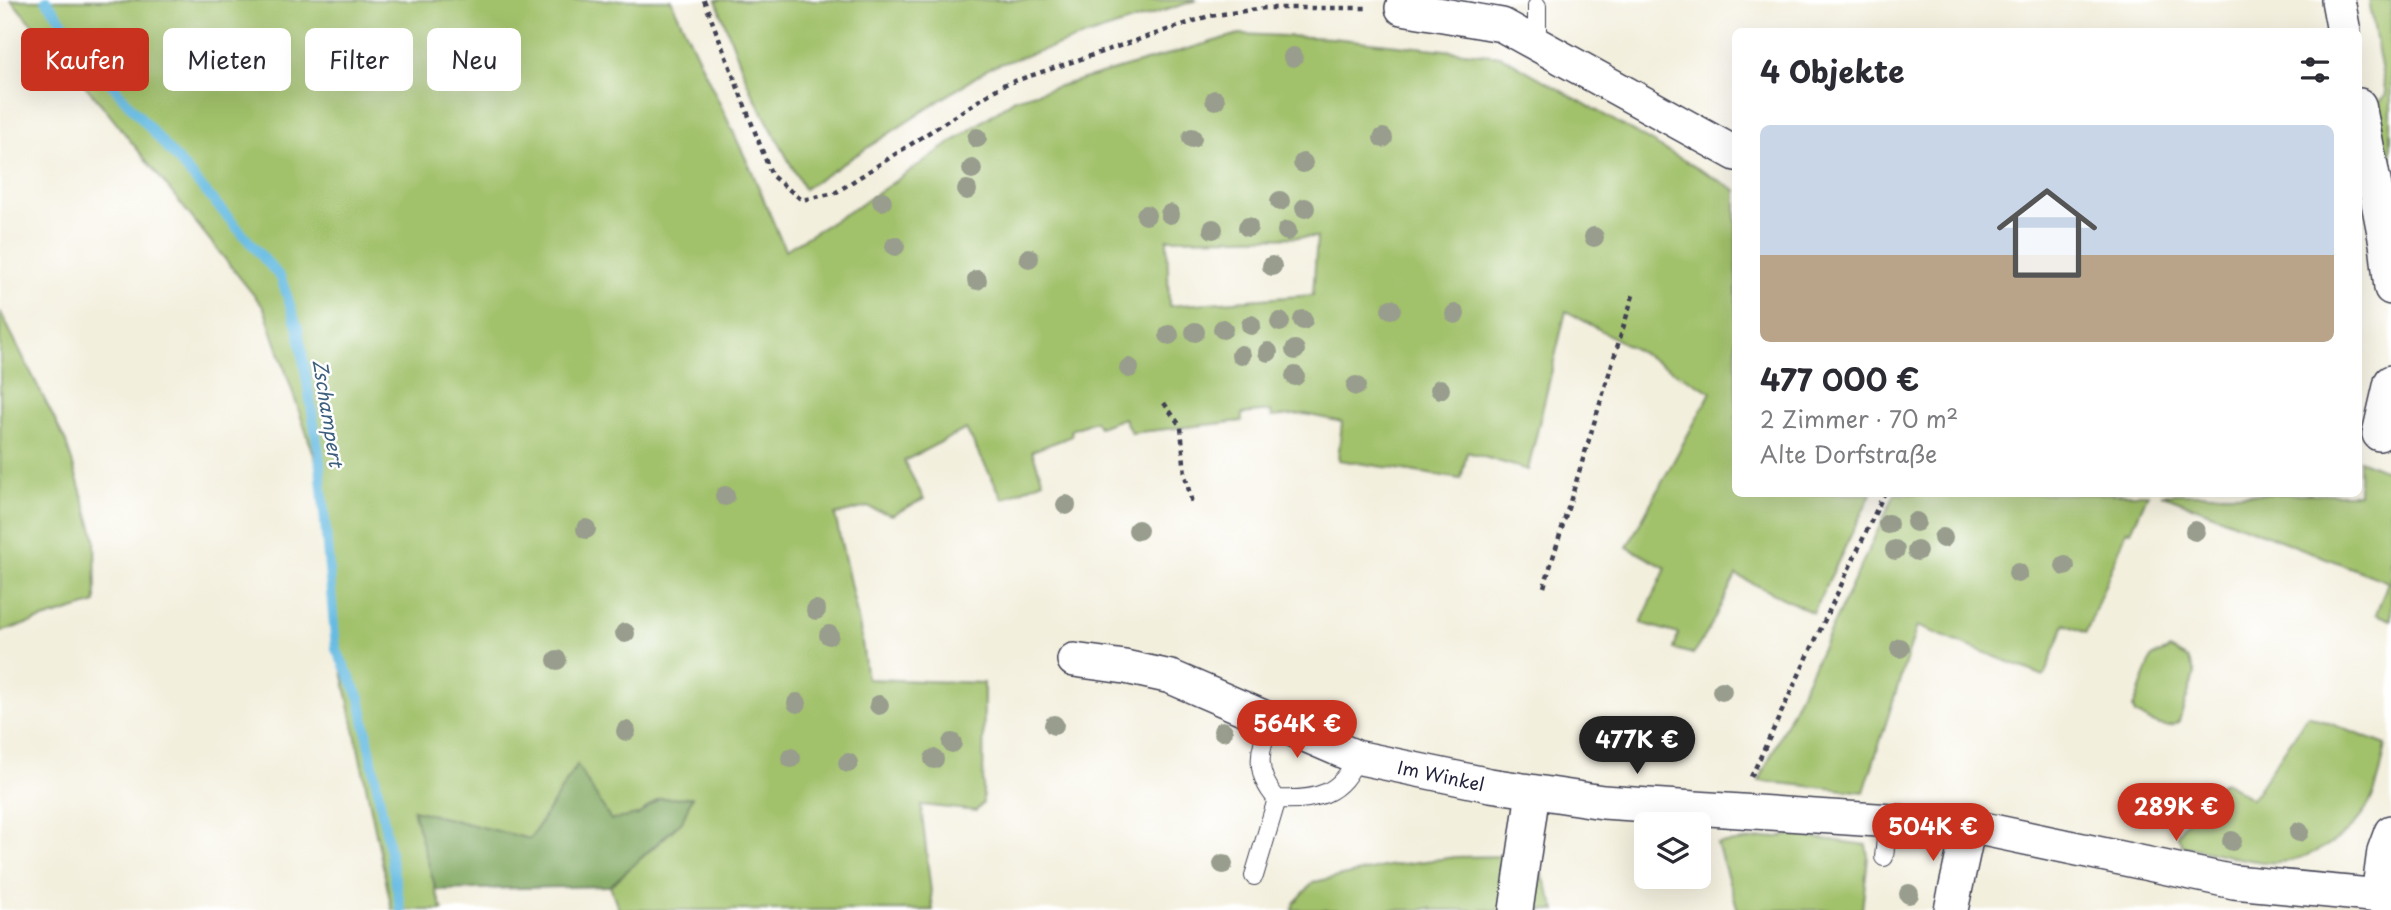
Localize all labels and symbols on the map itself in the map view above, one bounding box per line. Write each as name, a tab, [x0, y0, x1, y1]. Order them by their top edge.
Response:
water label: Zschampert	[307, 357, 352, 471]
pin: 564K €	[1240, 700, 1354, 760]
pin: 477K €	[1580, 716, 1694, 776]
street label: Im Winkel	[1395, 753, 1487, 797]
pin: 289K €	[2119, 784, 2233, 843]
pin: 504K €	[1876, 804, 1990, 863]

